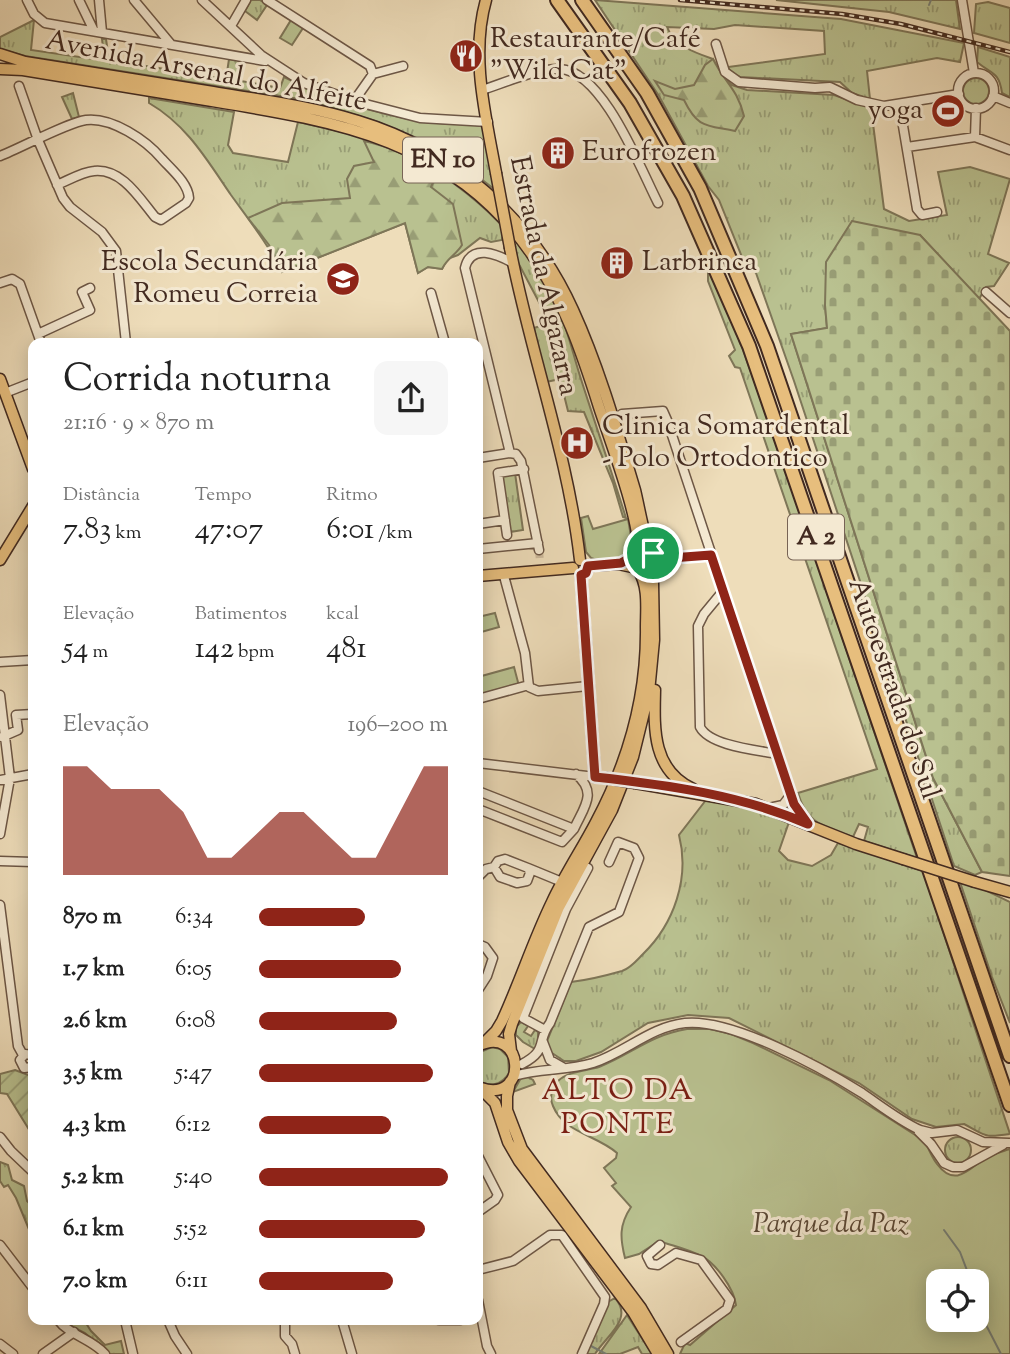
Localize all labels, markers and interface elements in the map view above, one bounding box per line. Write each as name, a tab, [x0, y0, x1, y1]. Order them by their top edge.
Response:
place label: Restaurante/Café "Wild Cat"	[490, 20, 701, 92]
street label: Avenida Arsenal do Alfeite	[42, 21, 370, 123]
restaurant icon: Restaurante/Café "Wild Cat"	[447, 37, 485, 75]
place label: yoga	[868, 91, 923, 131]
sports icon: yoga	[929, 92, 967, 130]
place label: Eurofrozen	[582, 133, 717, 173]
building icon: Eurofrozen	[539, 134, 577, 172]
road number: EN 10	[403, 138, 483, 182]
street label: Estrada da Algazarra	[498, 153, 588, 399]
place label: Escola Secundária Romeu Correia	[101, 243, 318, 315]
place label: Larbrinca	[642, 243, 757, 283]
building icon: Larbrinca	[598, 244, 636, 282]
school or university icon: Escola Secundária Romeu Correia	[324, 260, 362, 298]
text: Corrida noturna	[63, 354, 331, 408]
button: share	[374, 361, 448, 435]
text: 21:16 · 9 × 870 m	[63, 407, 214, 440]
place label: Clinica Somardental - Polo Ortodontico	[602, 407, 850, 479]
hospital icon: Clinica Somardental - Polo Ortodontico	[558, 424, 596, 462]
text: Distância	[63, 482, 140, 509]
text: Tempo	[195, 482, 252, 509]
text: Ritmo	[326, 482, 378, 509]
text: 7.83	[63, 509, 111, 552]
text: 47:07	[195, 509, 263, 552]
text: 6:01	[326, 509, 374, 552]
road number: A 2	[788, 514, 844, 559]
text: km	[111, 520, 141, 547]
text: /km	[374, 520, 413, 547]
pin	[623, 523, 683, 583]
icon: arrive	[634, 534, 672, 572]
street label: Autoestrada do Sul	[836, 573, 950, 805]
text: Elevação	[63, 601, 134, 628]
text: Batimentos	[195, 601, 287, 628]
text: kcal	[326, 601, 359, 628]
text: 54	[63, 628, 88, 671]
text: 142	[195, 628, 234, 671]
text: 481	[326, 628, 367, 671]
text: m	[88, 639, 108, 666]
text: bpm	[234, 639, 275, 666]
text: Elevação	[63, 709, 149, 742]
text: 196–200 m	[348, 709, 448, 742]
text: 870 m	[63, 901, 122, 934]
text: 6:34	[175, 901, 213, 934]
text: 1.7 km	[63, 953, 125, 986]
text: 6:05	[175, 953, 212, 986]
text: 2.6 km	[63, 1005, 127, 1038]
text: 6:08	[175, 1005, 216, 1038]
text: 3.5 km	[63, 1057, 122, 1090]
text: 5:47	[175, 1057, 212, 1090]
district label: ALTO DA PONTE	[541, 1070, 695, 1147]
text: 4.3 km	[63, 1109, 126, 1142]
text: 6:12	[175, 1109, 211, 1142]
text: 5.2 km	[63, 1161, 124, 1194]
text: 5:40	[175, 1161, 212, 1194]
park label: Parque da Paz	[753, 1205, 909, 1245]
text: 6.1 km	[63, 1213, 124, 1246]
text: 5:52	[175, 1213, 207, 1246]
text: 7.0 km	[63, 1265, 127, 1298]
text: 6:11	[175, 1265, 208, 1298]
map controls	[926, 1269, 989, 1332]
button: locate	[926, 1269, 989, 1332]

